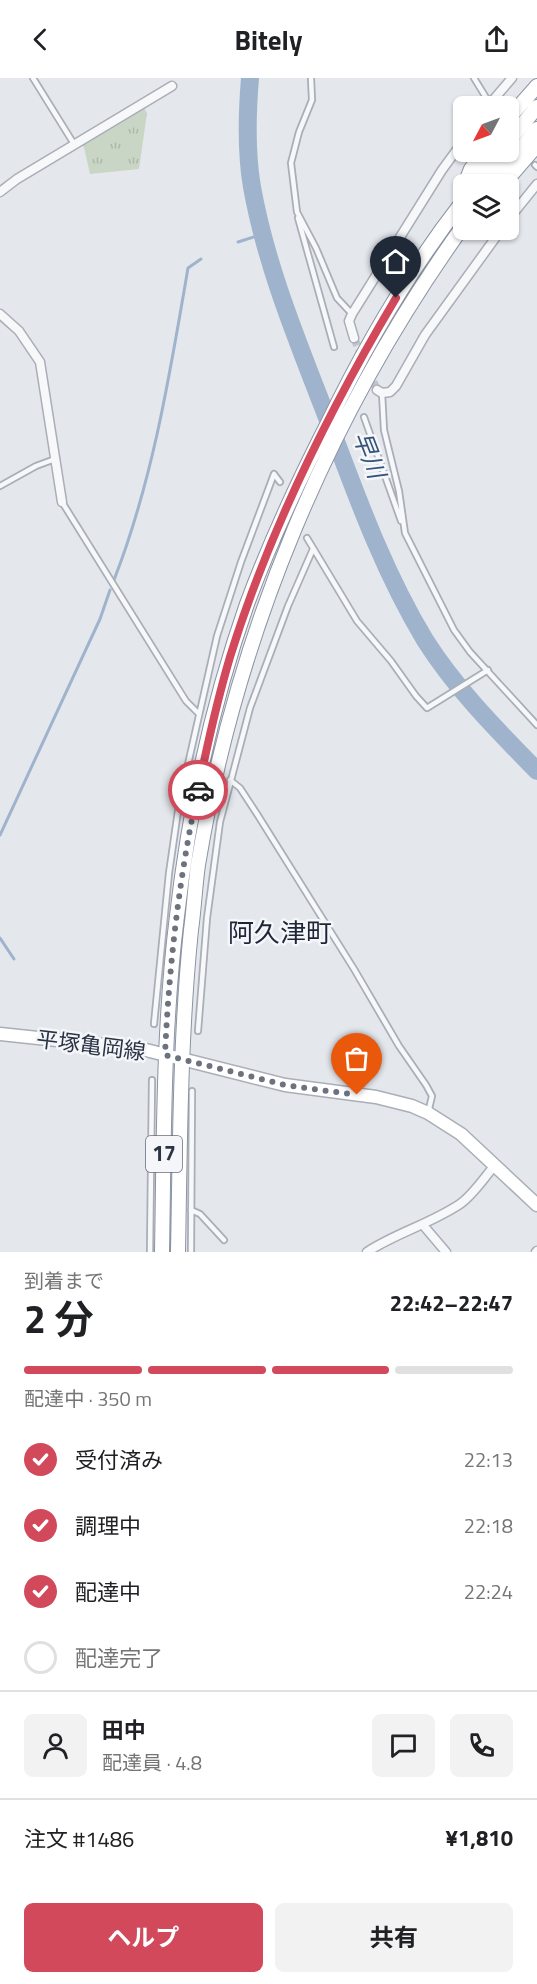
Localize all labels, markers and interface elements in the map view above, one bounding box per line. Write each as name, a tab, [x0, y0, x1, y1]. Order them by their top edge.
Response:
text: Bitely	[235, 19, 302, 60]
icon: back	[24, 23, 57, 56]
icon: share	[480, 23, 513, 56]
north arrow	[453, 96, 519, 162]
map controls	[453, 96, 519, 240]
button: layers	[453, 174, 519, 240]
pin	[370, 236, 421, 298]
icon: home	[379, 245, 412, 278]
water label: 早川	[345, 426, 396, 486]
courier	[168, 760, 228, 820]
icon: car	[182, 774, 215, 807]
district label: 阿久津町	[228, 913, 332, 952]
street label: 平塚亀岡線	[34, 1021, 148, 1069]
pin	[331, 1033, 382, 1095]
icon: bag	[340, 1042, 373, 1075]
road number: 17	[146, 1136, 182, 1172]
text: 到着まで	[24, 1265, 104, 1296]
text: 22:42–22:47	[390, 1286, 513, 1320]
text: 2 分	[24, 1289, 93, 1348]
text: 配達中 · 350 m	[24, 1383, 152, 1414]
icon: check	[24, 1443, 57, 1476]
text: 受付済み	[75, 1443, 163, 1477]
text: 22:13	[464, 1444, 513, 1475]
icon: check	[24, 1509, 57, 1542]
text: 調理中	[75, 1509, 141, 1543]
text: 22:18	[464, 1510, 513, 1541]
icon: check	[24, 1575, 57, 1608]
text: 配達中	[75, 1575, 141, 1609]
text: 22:24	[464, 1576, 513, 1607]
text: 配達完了	[75, 1641, 163, 1675]
text: 田中	[102, 1713, 146, 1747]
button: person	[24, 1714, 87, 1777]
button: chat	[372, 1714, 435, 1777]
button: phone	[450, 1714, 513, 1777]
text: 配達員 · 4.8	[102, 1747, 202, 1778]
text: ¥1,810	[446, 1821, 513, 1855]
text: 注文 #1486	[24, 1822, 134, 1856]
button: ヘルプ	[24, 1903, 263, 1972]
button: 共有	[275, 1903, 513, 1972]

